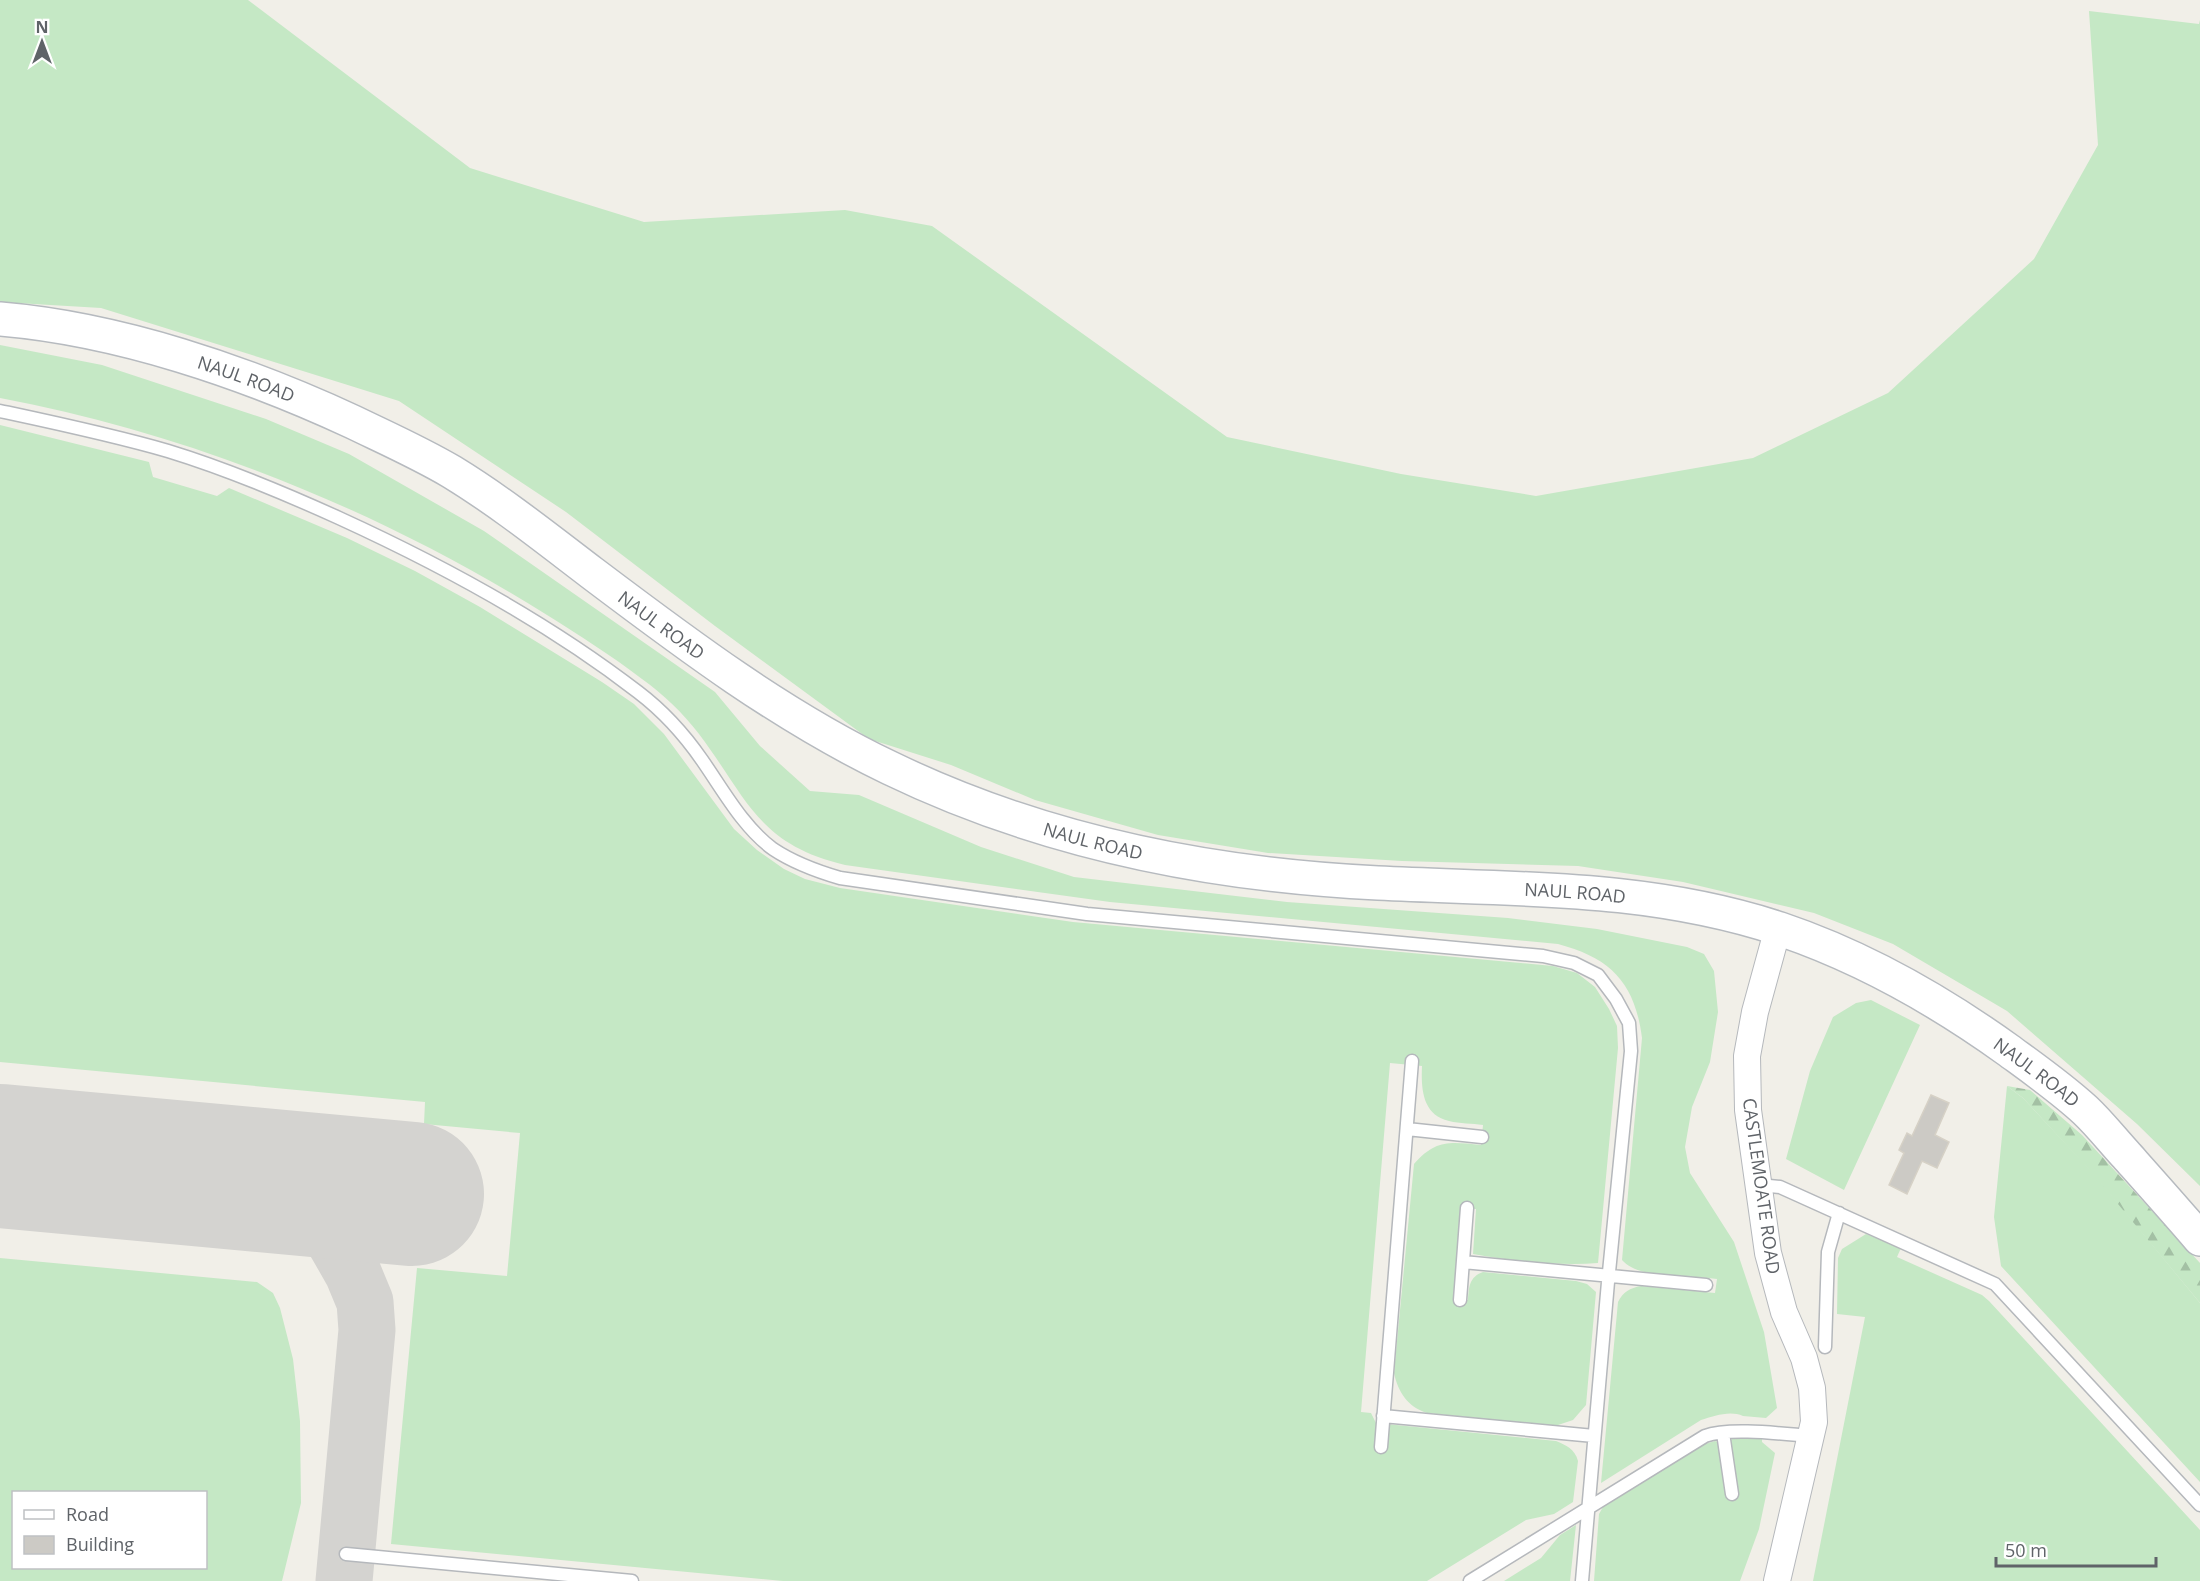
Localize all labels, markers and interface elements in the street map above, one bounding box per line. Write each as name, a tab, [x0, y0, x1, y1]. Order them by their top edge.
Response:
north arrow	[12, 12, 72, 72]
text: N	[35, 16, 49, 38]
street label: NAUL ROAD	[195, 350, 298, 407]
street label: NAUL ROAD	[613, 585, 710, 665]
street label: NAUL ROAD	[1040, 816, 1145, 865]
street label: NAUL ROAD	[1524, 877, 1627, 908]
street label: NAUL ROAD	[1989, 1032, 2085, 1112]
street label: CASTLEMOATE ROAD	[1738, 1096, 1786, 1276]
legend	[12, 1491, 207, 1569]
text: Road	[66, 1502, 109, 1526]
scale bar	[1996, 1530, 2156, 1568]
text: Building	[66, 1532, 134, 1556]
text: 50 m	[2005, 1538, 2047, 1562]

